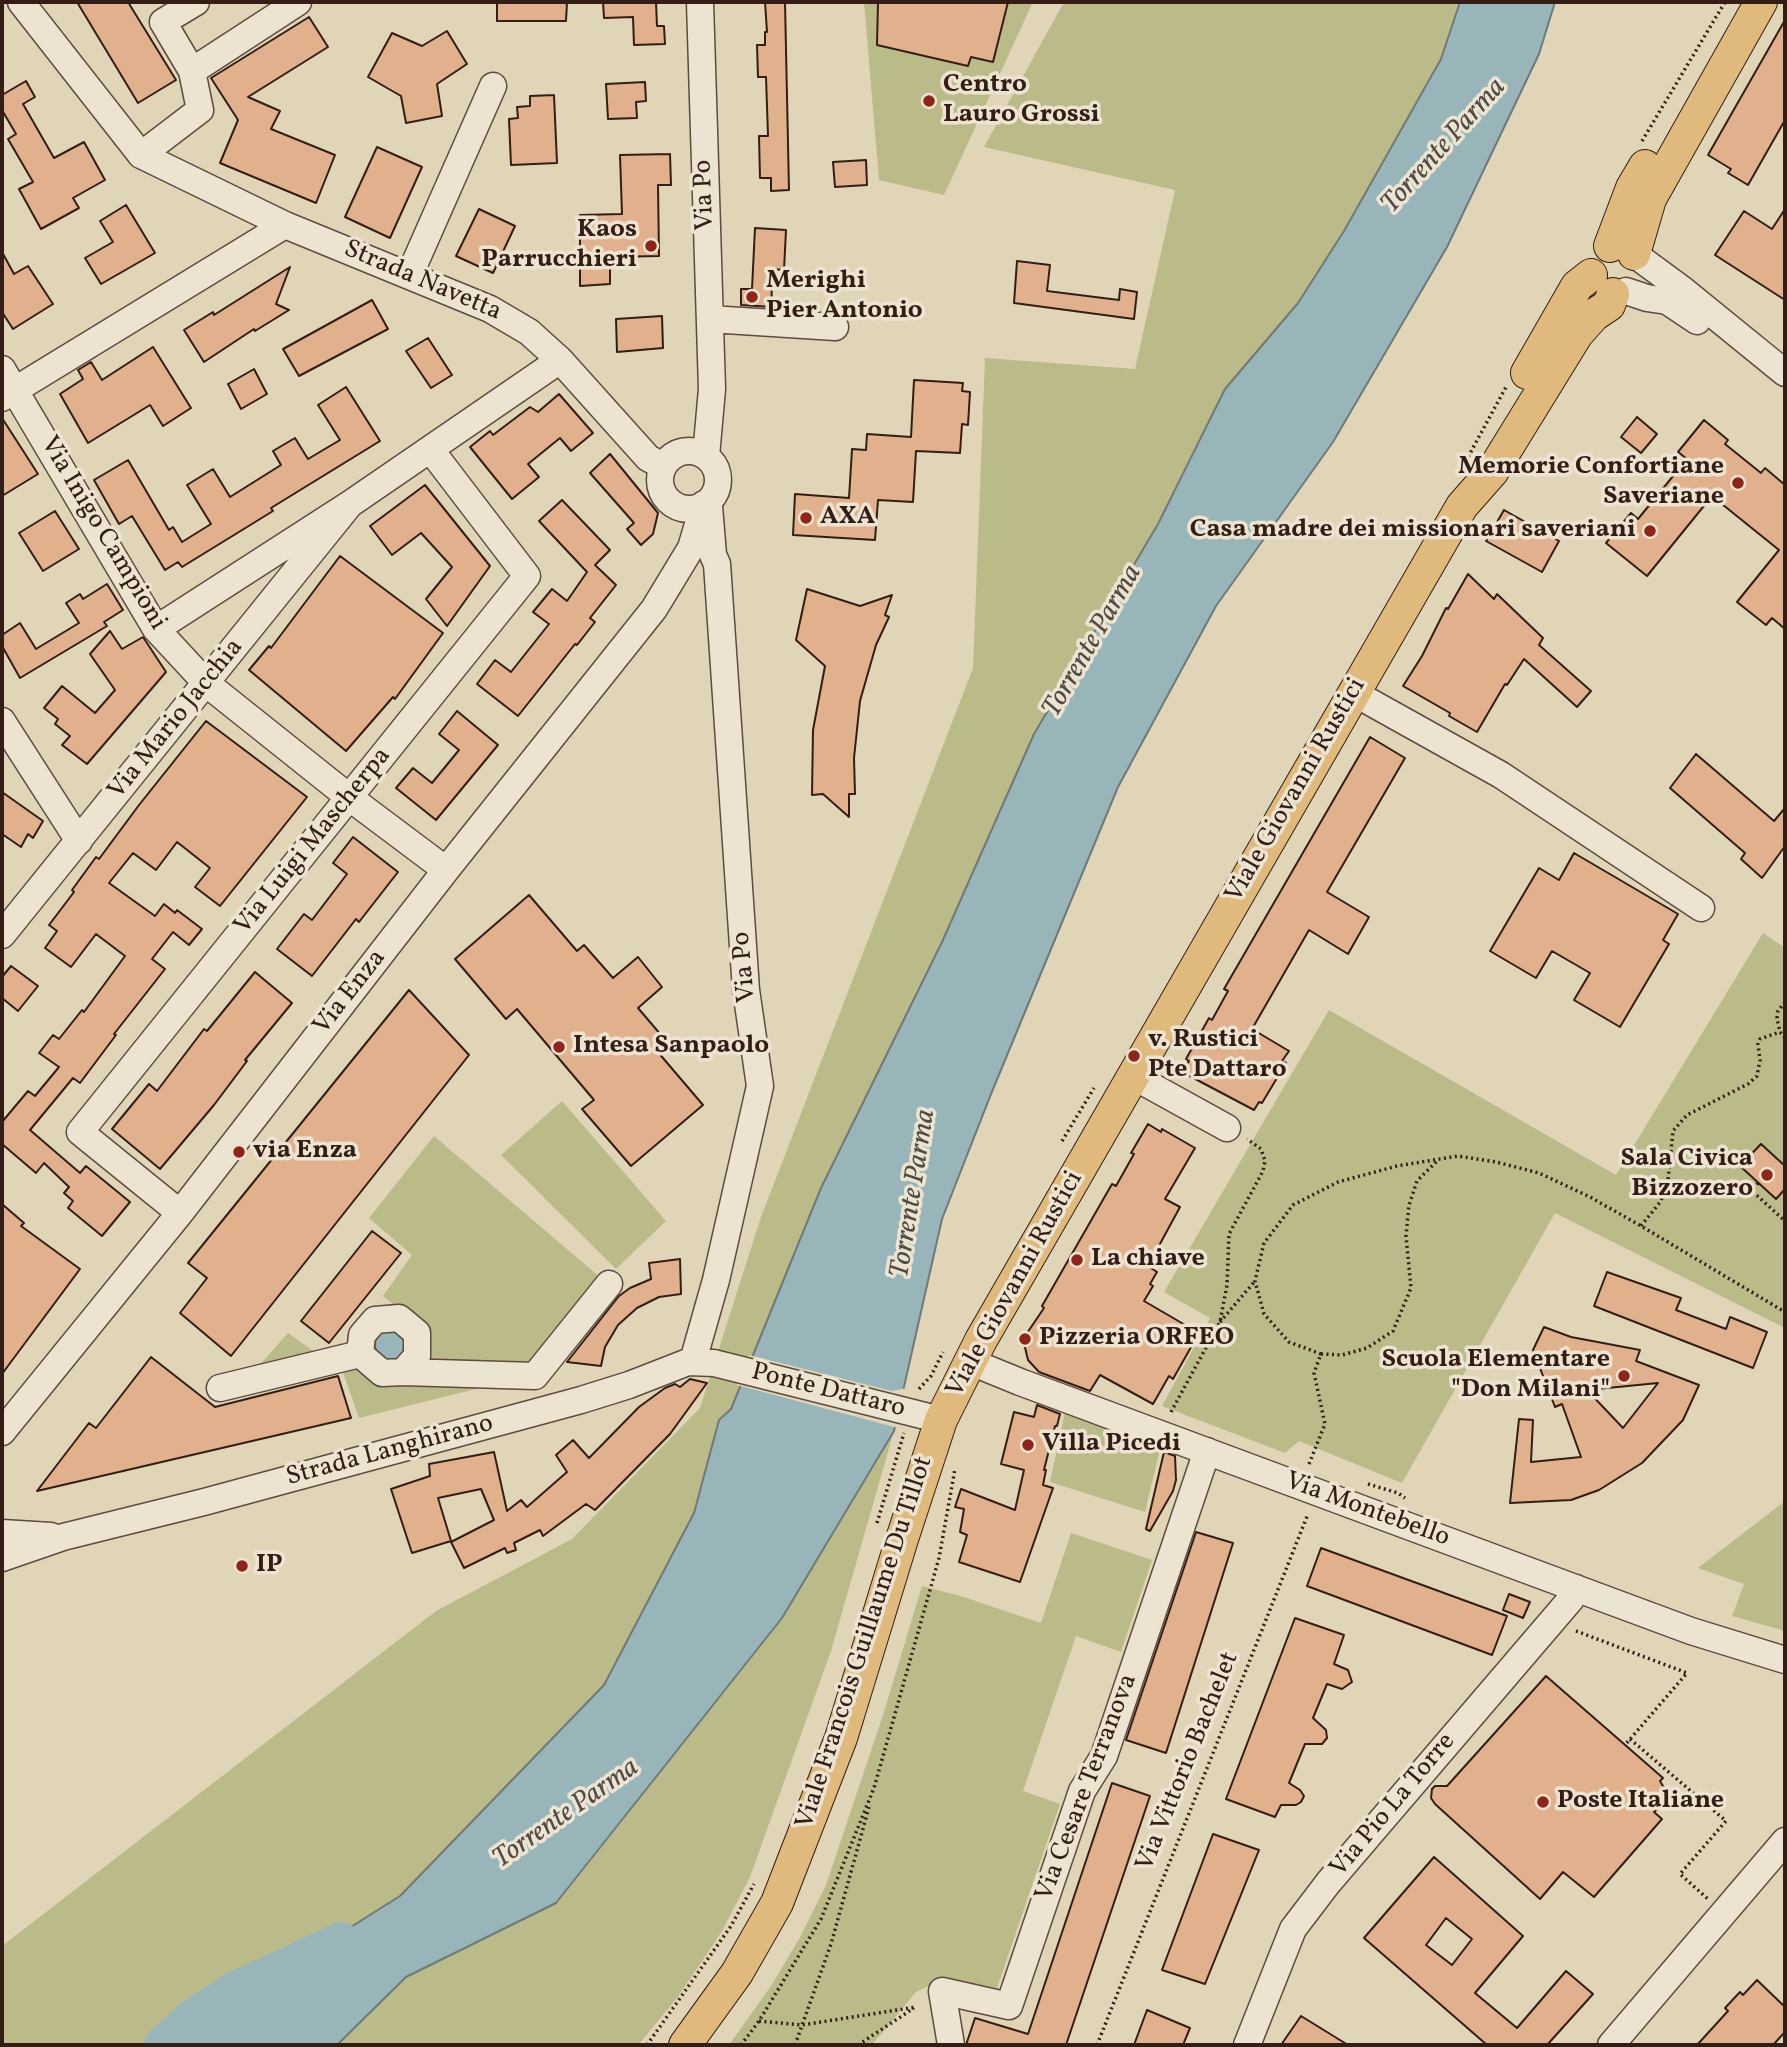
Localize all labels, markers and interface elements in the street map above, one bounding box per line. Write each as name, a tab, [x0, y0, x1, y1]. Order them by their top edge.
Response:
place label: Centro Lauro Grossi	[943, 70, 1100, 132]
water label: Torrente Parma	[1376, 73, 1514, 221]
marker: Centro Lauro Grossi	[921, 93, 937, 109]
street label: Via Po	[689, 159, 723, 231]
place label: Kaos Parrucchieri	[481, 215, 637, 276]
street label: Strada Navetta	[338, 235, 506, 329]
marker: Kaos Parrucchieri	[643, 238, 659, 254]
place label: Merighi Pier Antonio	[766, 266, 923, 328]
marker: Merighi Pier Antonio	[744, 289, 760, 305]
street label: Via Inigo Campioni	[32, 432, 172, 636]
place label: Memorie Confortiane Saveriane	[1458, 452, 1724, 514]
marker: Memorie Confortiane Saveriane	[1730, 475, 1746, 491]
place label: AXA	[820, 502, 875, 534]
marker: AXA	[798, 510, 814, 526]
place label: Casa madre dei missionari saveriani	[1190, 515, 1636, 547]
marker: Casa madre dei missionari saveriani	[1642, 523, 1658, 539]
water label: Torrente Parma	[1037, 560, 1151, 724]
street label: Via Mario Jacchia	[103, 633, 251, 807]
street label: Viale Giovanni Rustici	[1220, 673, 1374, 909]
street label: Via Luigi Mascherpa	[229, 742, 399, 942]
street label: Via Po	[727, 930, 765, 1004]
street label: Via Enza	[308, 944, 394, 1042]
place label: v. Rustici Pte Dattaro	[1148, 1025, 1287, 1086]
place label: Intesa Sanpaolo	[573, 1031, 769, 1063]
marker: Intesa Sanpaolo	[551, 1039, 567, 1055]
marker: v. Rustici Pte Dattaro	[1126, 1048, 1142, 1064]
water label: Torrente Parma	[885, 1107, 945, 1281]
place label: via Enza	[253, 1136, 357, 1168]
marker: via Enza	[231, 1144, 247, 1160]
place label: Sala Civica Bizzozero	[1621, 1144, 1753, 1206]
street label: Viale Giovanni Rustici	[941, 1166, 1091, 1404]
marker: Sala Civica Bizzozero	[1759, 1167, 1775, 1183]
place label: La chiave	[1091, 1244, 1205, 1276]
marker: La chiave	[1069, 1252, 1085, 1268]
place label: Pizzeria ORFEO	[1039, 1323, 1234, 1355]
marker: Pizzeria ORFEO	[1017, 1331, 1033, 1347]
place label: Scuola Elementare "Don Milani"	[1382, 1345, 1610, 1406]
street label: Ponte Dattaro	[748, 1358, 908, 1426]
marker: Scuola Elementare "Don Milani"	[1616, 1368, 1632, 1384]
street label: Strada Langhirano	[283, 1409, 497, 1495]
place label: Villa Picedi	[1042, 1429, 1181, 1461]
marker: Villa Picedi	[1020, 1437, 1036, 1453]
street label: Viale Francois Guillaume Du Tillot	[791, 1453, 941, 1833]
street label: Via Montebello	[1281, 1467, 1453, 1555]
place label: IP	[256, 1550, 283, 1582]
marker: IP	[234, 1558, 250, 1574]
street label: Via Vittorio Bachelet	[1131, 1648, 1247, 1876]
street label: Via Cesare Terranova	[1030, 1670, 1146, 1906]
street label: Via Pio La Torre	[1325, 1728, 1463, 1884]
water label: Torrente Parma	[488, 1752, 646, 1878]
place label: Poste Italiane	[1557, 1786, 1724, 1818]
marker: Poste Italiane	[1535, 1794, 1551, 1810]

